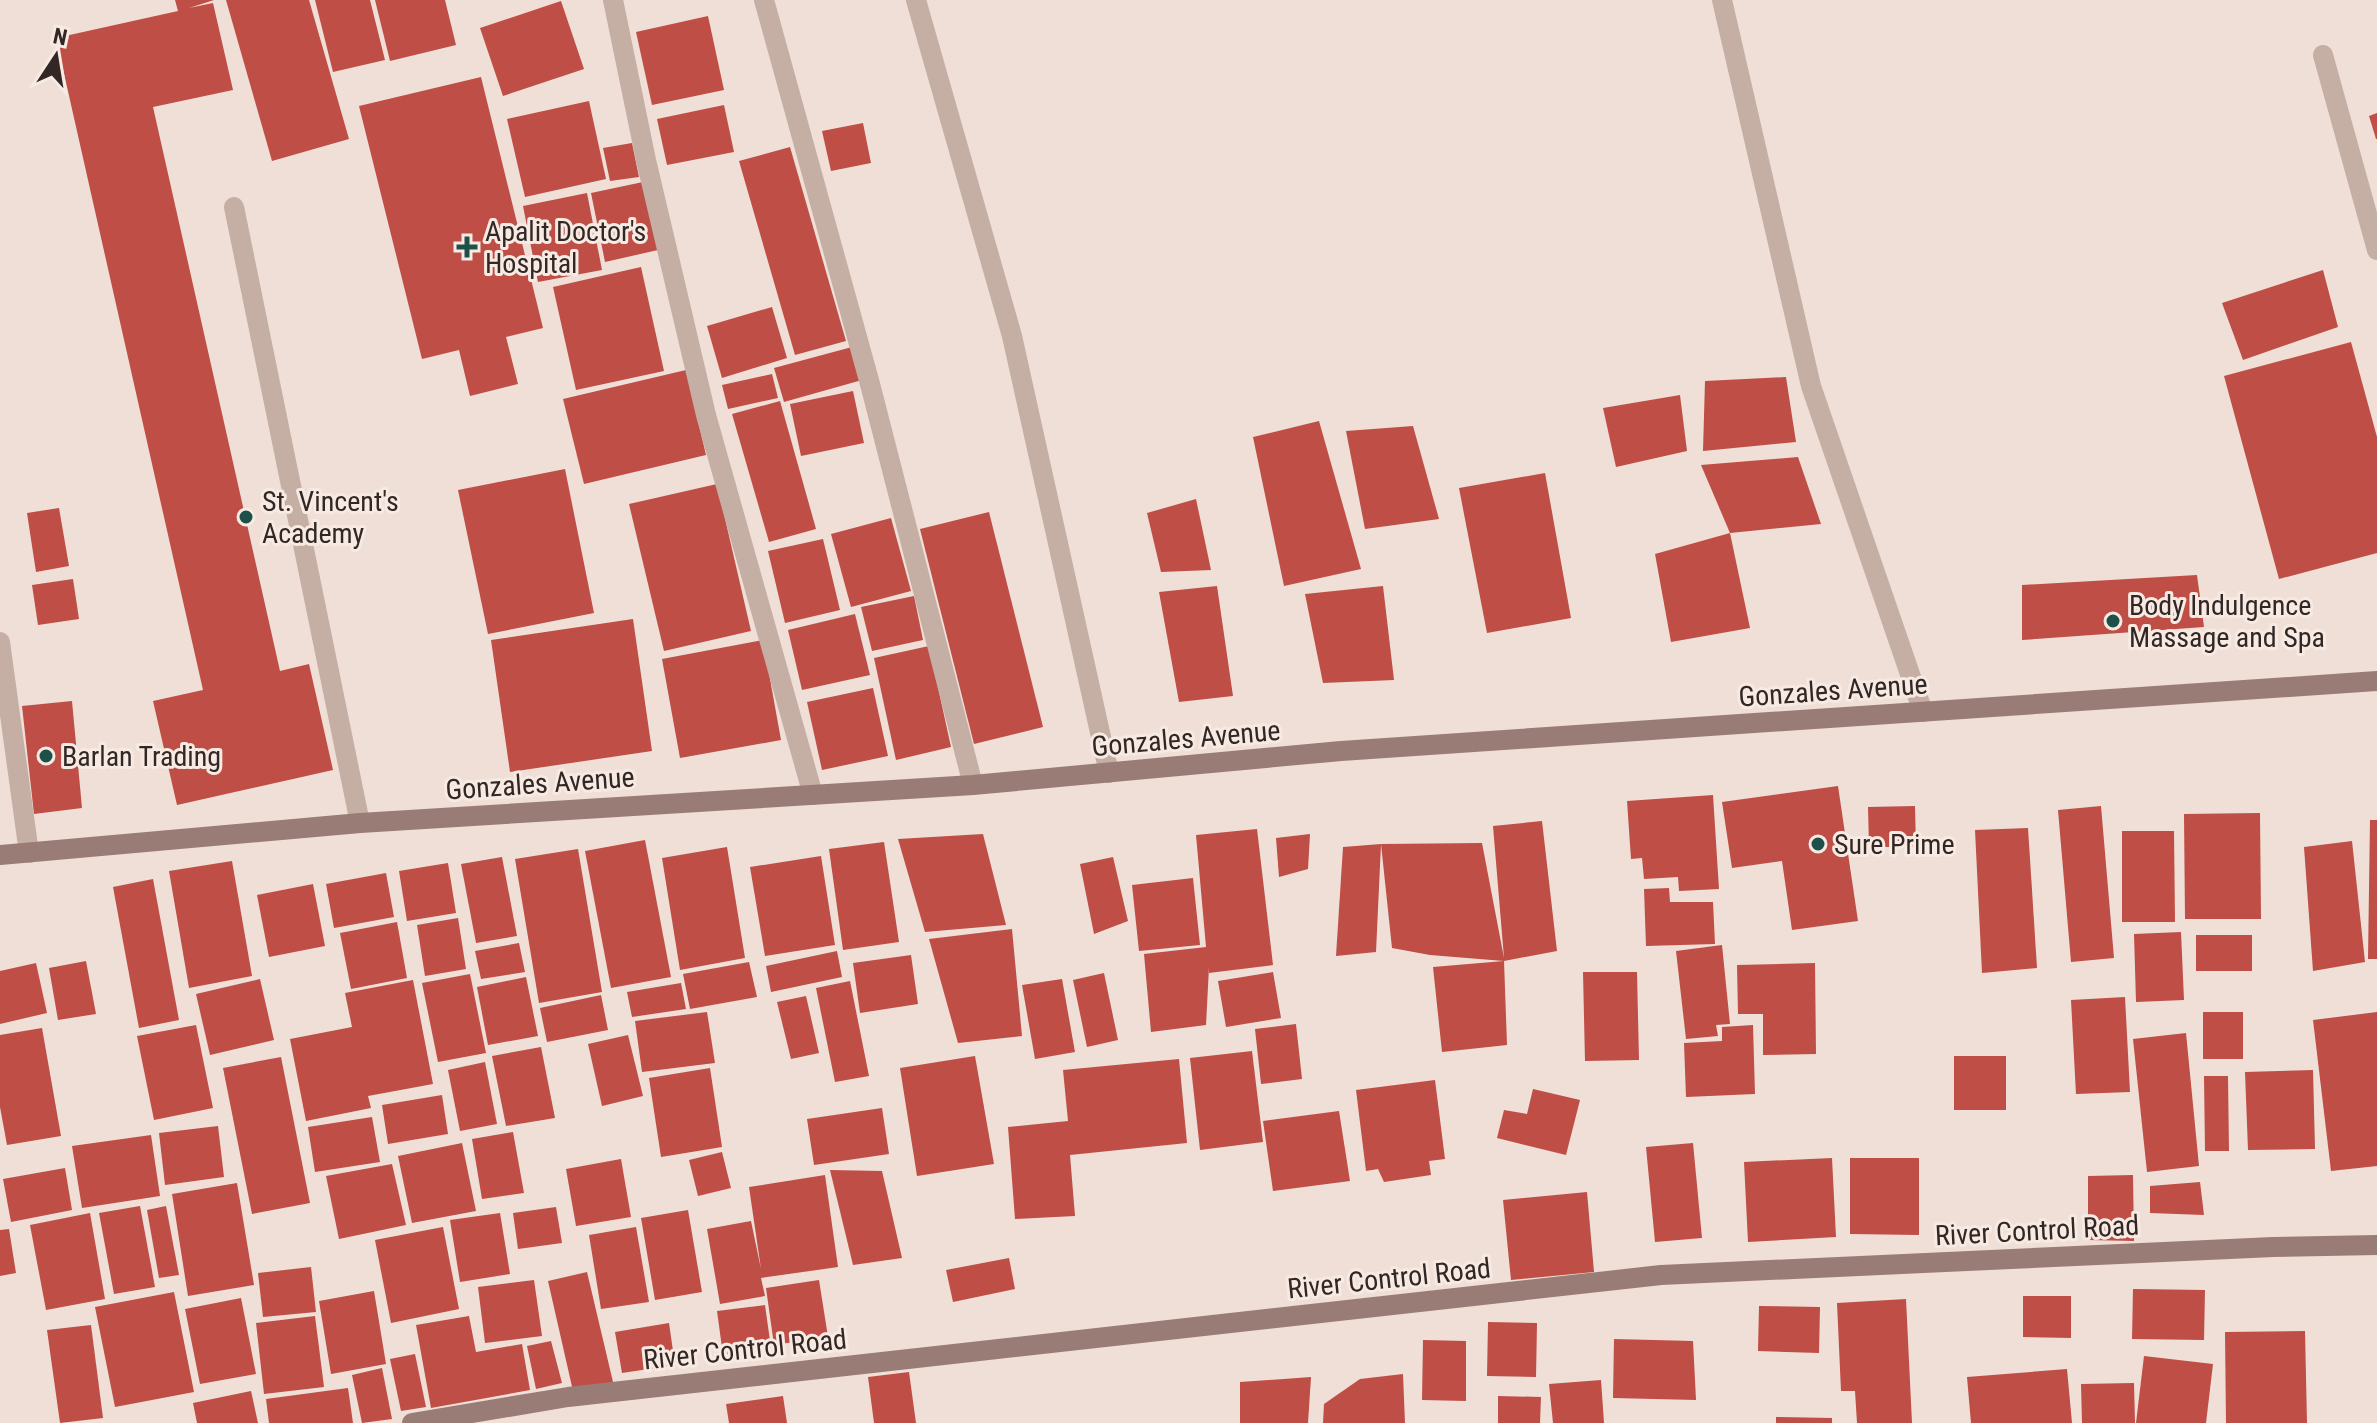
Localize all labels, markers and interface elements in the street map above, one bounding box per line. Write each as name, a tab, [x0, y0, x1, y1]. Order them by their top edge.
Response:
north arrow	[16, 16, 96, 96]
text: N	[51, 23, 69, 51]
place label: Apalit Doctor's Hospital	[485, 215, 646, 280]
marker: Apalit Doctor's Hospital	[456, 236, 478, 258]
place label: St. Vincent's Academy	[262, 485, 399, 550]
marker: St. Vincent's Academy	[237, 508, 255, 526]
place label: Body Indulgence Massage and Spa	[2129, 589, 2325, 654]
marker: Body Indulgence Massage and Spa	[2104, 612, 2122, 630]
street label: Gonzales Avenue	[1738, 667, 1929, 714]
street label: Gonzales Avenue	[1090, 714, 1282, 763]
place label: Barlan Trading	[62, 740, 221, 773]
marker: Barlan Trading	[37, 747, 55, 765]
street label: Gonzales Avenue	[445, 760, 636, 807]
place label: Sure Prime	[1834, 828, 1955, 861]
marker: Sure Prime	[1809, 835, 1827, 853]
street label: River Control Road	[1934, 1209, 2140, 1252]
street label: River Control Road	[1286, 1251, 1492, 1306]
street label: River Control Road	[642, 1322, 848, 1377]

